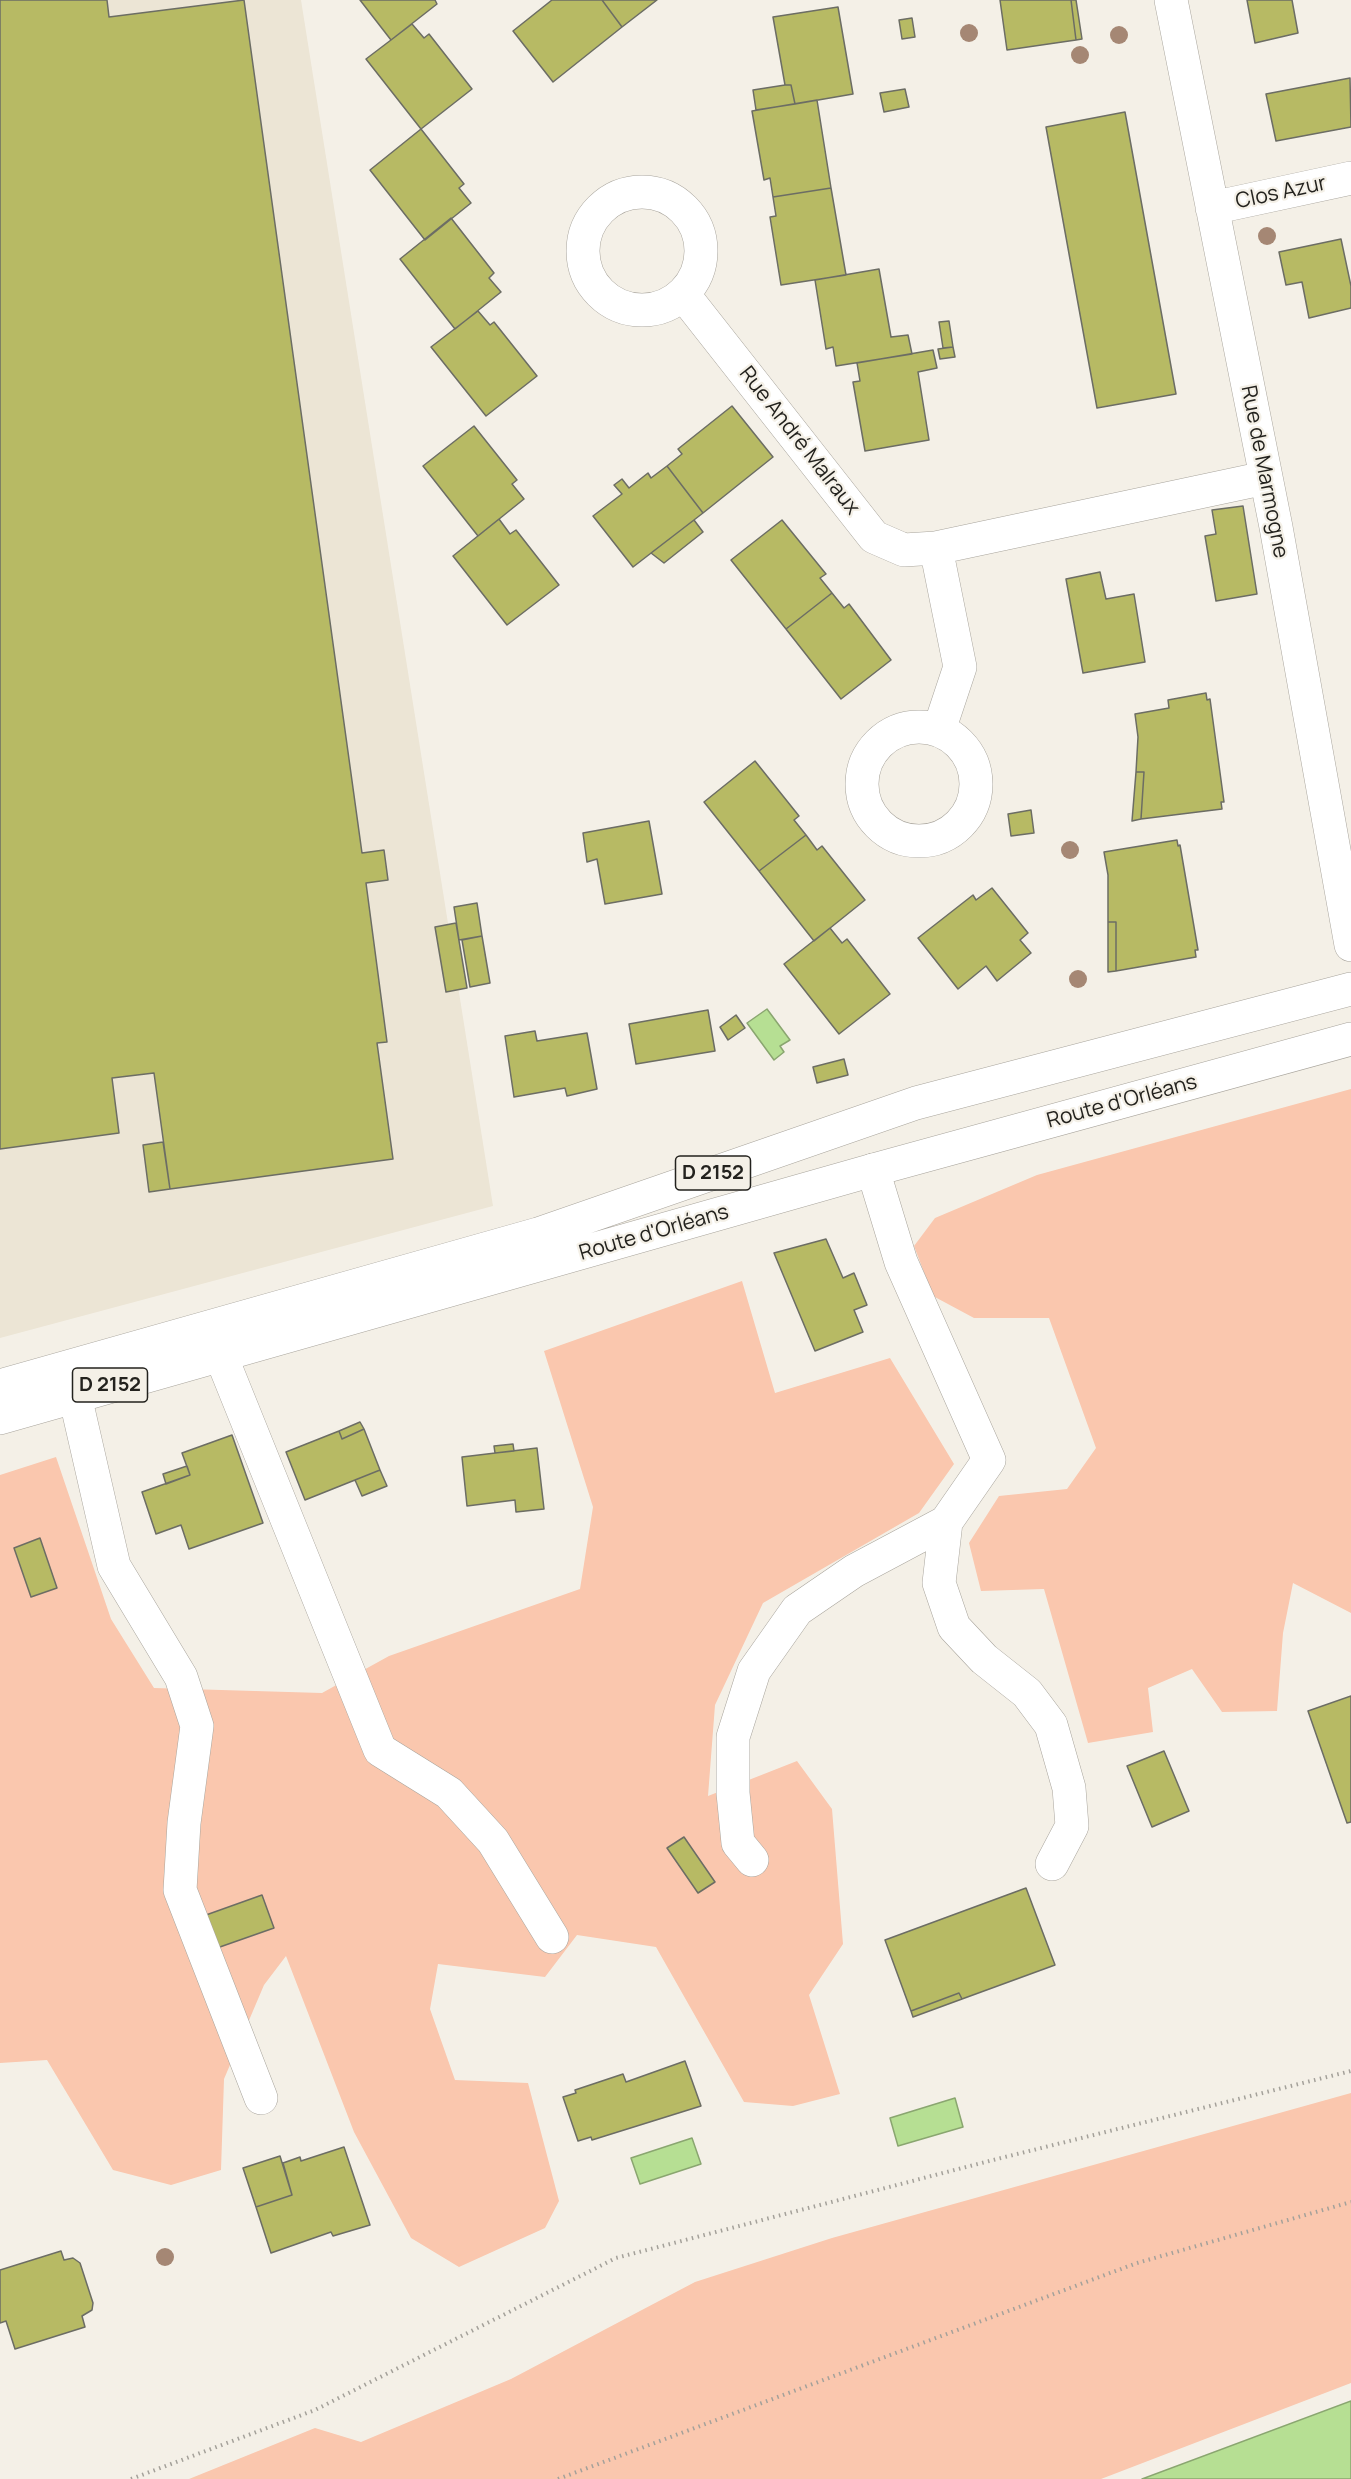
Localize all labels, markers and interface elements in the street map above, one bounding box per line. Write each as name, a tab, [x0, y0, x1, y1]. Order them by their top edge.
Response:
street label: Clos Azur	[1233, 171, 1329, 215]
street label: Rue André Malraux	[733, 362, 865, 520]
street label: Rue de Marmogne	[1235, 384, 1293, 560]
street label: Route d'Orléans	[1044, 1070, 1200, 1134]
road number: D 2152	[676, 1156, 750, 1190]
street label: Route d'Orléans	[576, 1200, 732, 1266]
road number: D 2152	[72, 1368, 148, 1402]

